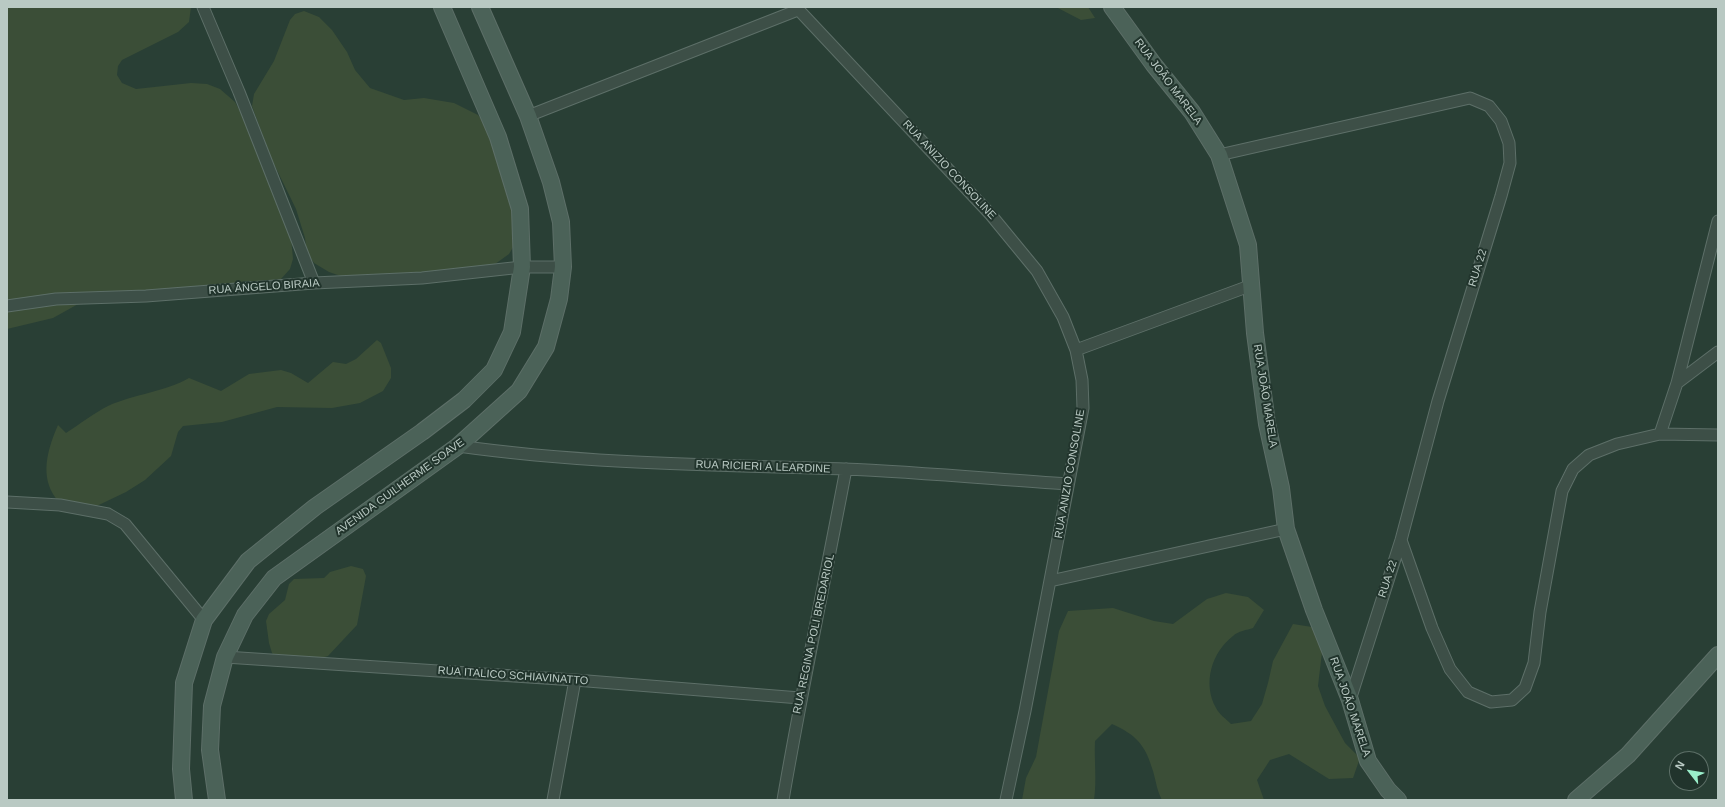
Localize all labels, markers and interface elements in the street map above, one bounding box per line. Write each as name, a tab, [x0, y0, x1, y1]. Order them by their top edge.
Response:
street label: RUA JOÃO MARELA	[1131, 36, 1205, 128]
street label: RUA ANIZIO CONSOLINE	[900, 118, 998, 222]
street label: RUA 22	[1466, 248, 1490, 288]
street label: RUA ÂNGELO BIRAIA	[208, 277, 320, 297]
street label: RUA JOÃO MARELA	[1250, 343, 1280, 449]
street label: RUA ANIZIO CONSOLINE	[1052, 408, 1088, 540]
street label: AVENIDA GUILHERME SOAVE	[333, 436, 467, 538]
street label: RUA RICIERI A LEARDINE	[695, 458, 831, 476]
street label: RUA REGINA POLI BREDARIOL	[791, 553, 837, 715]
street label: RUA 22	[1376, 559, 1400, 599]
street label: RUA JOÃO MARELA	[1327, 655, 1373, 759]
street label: RUA ITALICO SCHIAVINATTO	[437, 664, 589, 688]
north arrow	[1669, 751, 1709, 791]
text: N	[1672, 759, 1687, 772]

